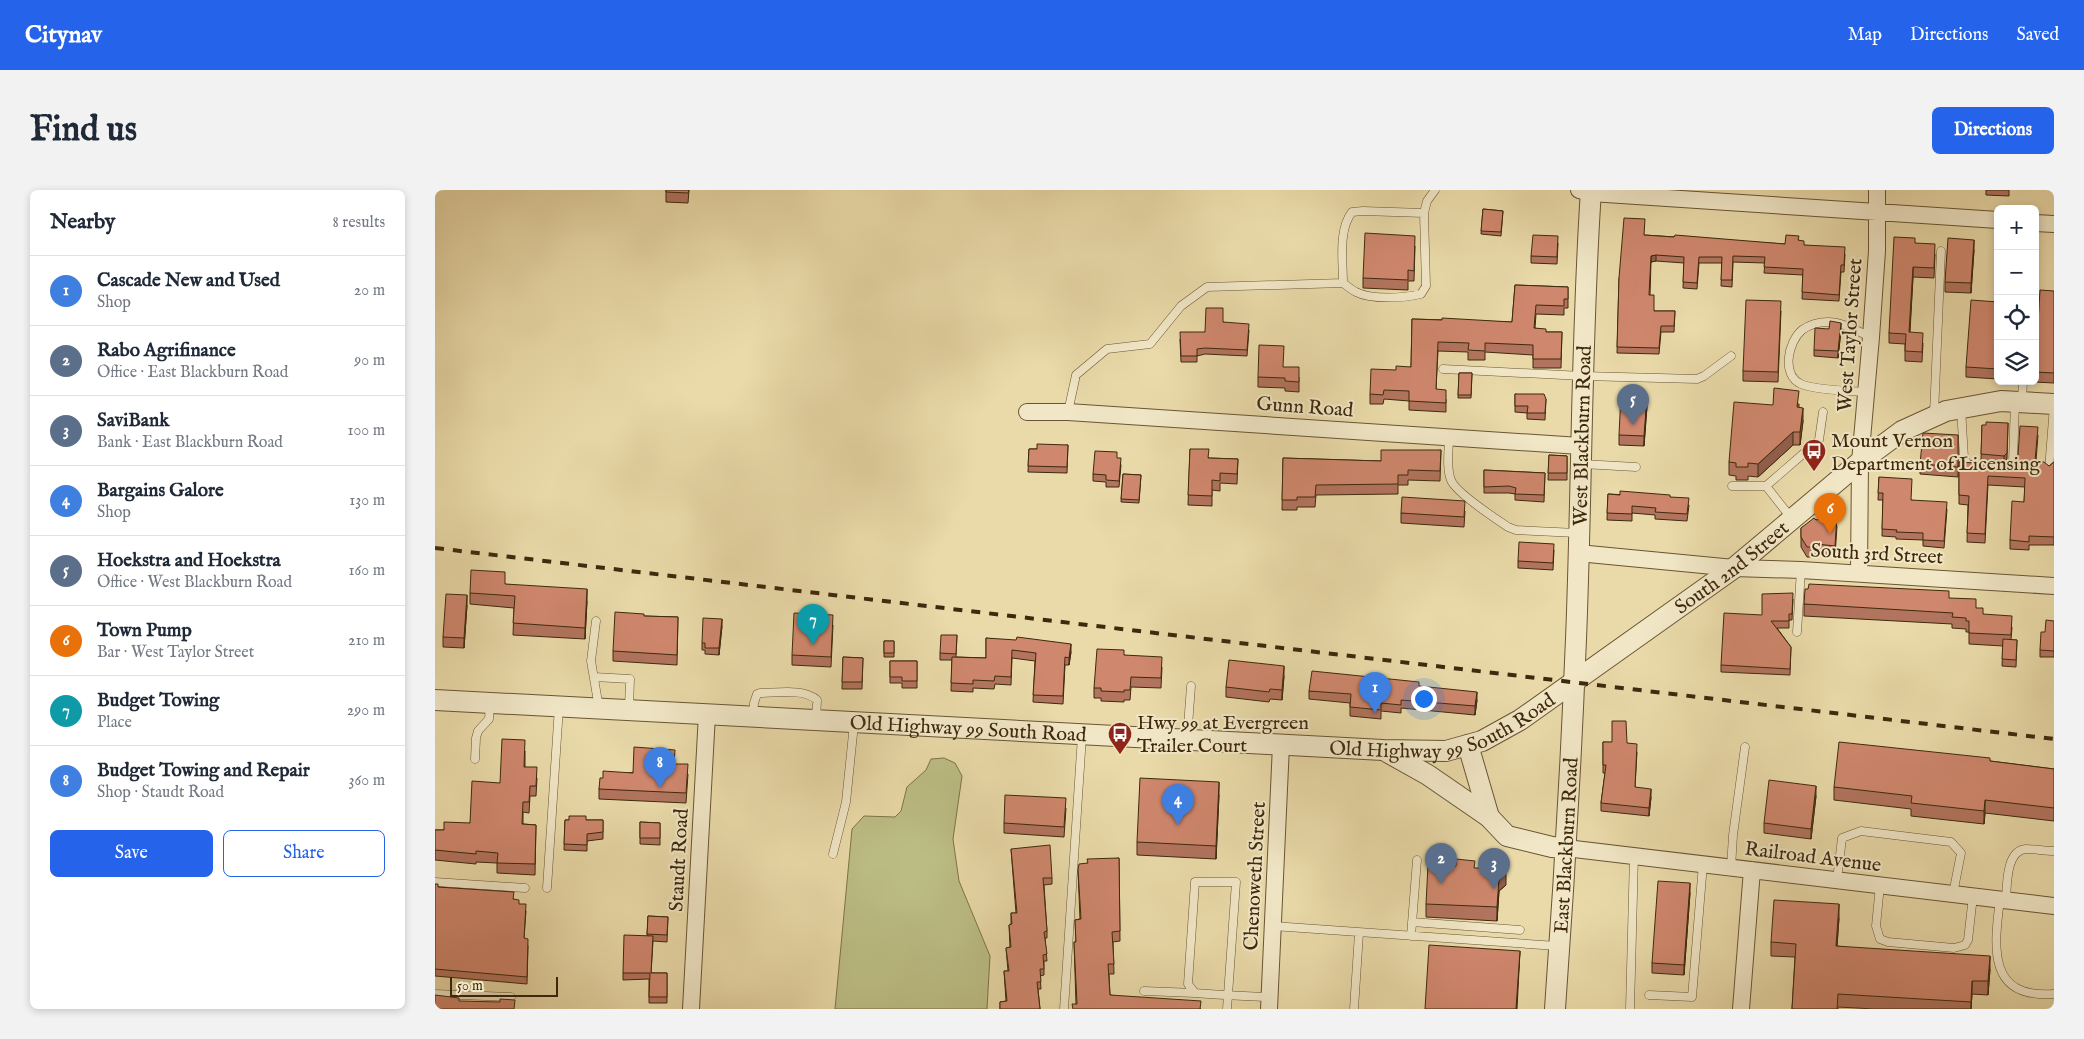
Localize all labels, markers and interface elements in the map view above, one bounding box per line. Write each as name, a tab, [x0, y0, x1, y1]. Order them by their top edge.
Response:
text: Citynav	[25, 20, 102, 51]
text: Map	[1848, 24, 1882, 47]
text: Directions	[1910, 24, 1988, 47]
text: Saved	[2016, 24, 2059, 47]
button: Directions	[1932, 107, 2054, 154]
text: Find us	[30, 108, 137, 153]
map controls	[1994, 205, 2039, 385]
button: +	[1994, 205, 2039, 250]
text: Nearby	[50, 209, 115, 236]
text: 8 results	[333, 213, 385, 233]
button: −	[1994, 250, 2039, 295]
street label: West Taylor Street	[1833, 257, 1868, 413]
text: Cascade New and Used	[97, 269, 280, 293]
text: 1	[63, 281, 69, 301]
text: 20 m	[354, 281, 385, 301]
text: Shop	[97, 293, 131, 313]
button: locate	[1994, 295, 2039, 340]
text: Rabo Agrifinance	[97, 339, 236, 363]
button: layers	[1994, 340, 2039, 385]
street label: West Blackburn Road	[1568, 345, 1598, 526]
text: 2	[62, 351, 70, 371]
text: 90 m	[354, 351, 385, 371]
text: Office · East Blackburn Road	[97, 363, 288, 383]
pin: 5	[1617, 384, 1649, 425]
street label: Gunn Road	[1256, 392, 1355, 423]
text: SaviBank	[97, 409, 169, 433]
text: 3	[63, 421, 69, 441]
text: 100 m	[348, 421, 385, 441]
place label: Mount Vernon Department of Licensing	[1831, 429, 2042, 477]
text: Bank · East Blackburn Road	[97, 433, 283, 453]
bus stop icon: Mount Vernon Department of Licensing	[1801, 438, 1827, 472]
text: Bargains Galore	[97, 479, 224, 503]
text: 4	[62, 491, 70, 511]
text: 130 m	[349, 491, 385, 511]
pin: 6	[1814, 493, 1846, 534]
text: Shop	[97, 503, 131, 523]
street label: South 2nd Street	[1670, 516, 1795, 620]
street label: South 3rd Street	[1810, 539, 1944, 570]
text: Hoekstra and Hoekstra	[97, 549, 281, 573]
text: 5	[63, 561, 69, 581]
text: 160 m	[349, 561, 385, 581]
text: Office · West Blackburn Road	[97, 573, 292, 593]
pin: 7	[797, 604, 829, 645]
text: Town Pump	[97, 619, 192, 643]
text: 6	[63, 631, 69, 651]
text: 210 m	[348, 631, 385, 651]
text: Bar · West Taylor Street	[97, 643, 254, 663]
pin: 1	[1359, 672, 1391, 713]
your location	[1411, 686, 1437, 712]
street label: Old Highway 99 South Road	[1329, 688, 1560, 765]
text: Budget Towing	[97, 689, 219, 713]
text: 7	[62, 701, 70, 721]
text: 290 m	[347, 701, 385, 721]
street label: Old Highway 99 South Road	[849, 711, 1087, 748]
place label: Hwy 99 at Evergreen Trailer Court	[1137, 711, 1309, 759]
text: Place	[97, 713, 132, 733]
bus stop icon: Hwy 99 at Evergreen Trailer Court	[1107, 721, 1133, 755]
pin: 8	[644, 747, 676, 788]
street label: East Blackburn Road	[1549, 756, 1585, 934]
text: Budget Towing and Repair	[97, 759, 310, 783]
text: 8	[63, 771, 69, 791]
text: 360 m	[349, 771, 385, 791]
text: Shop · Staudt Road	[97, 783, 224, 803]
pin: 4	[1162, 784, 1194, 825]
street label: Chenoweth Street	[1239, 801, 1272, 951]
street label: Staudt Road	[664, 808, 695, 912]
button: Save	[50, 830, 213, 877]
button: Share	[223, 830, 385, 877]
street label: Railroad Avenue	[1743, 837, 1883, 878]
pin: 2	[1425, 843, 1457, 884]
pin: 3	[1478, 848, 1510, 889]
scale bar	[450, 974, 557, 997]
text: 50 m	[457, 977, 483, 995]

